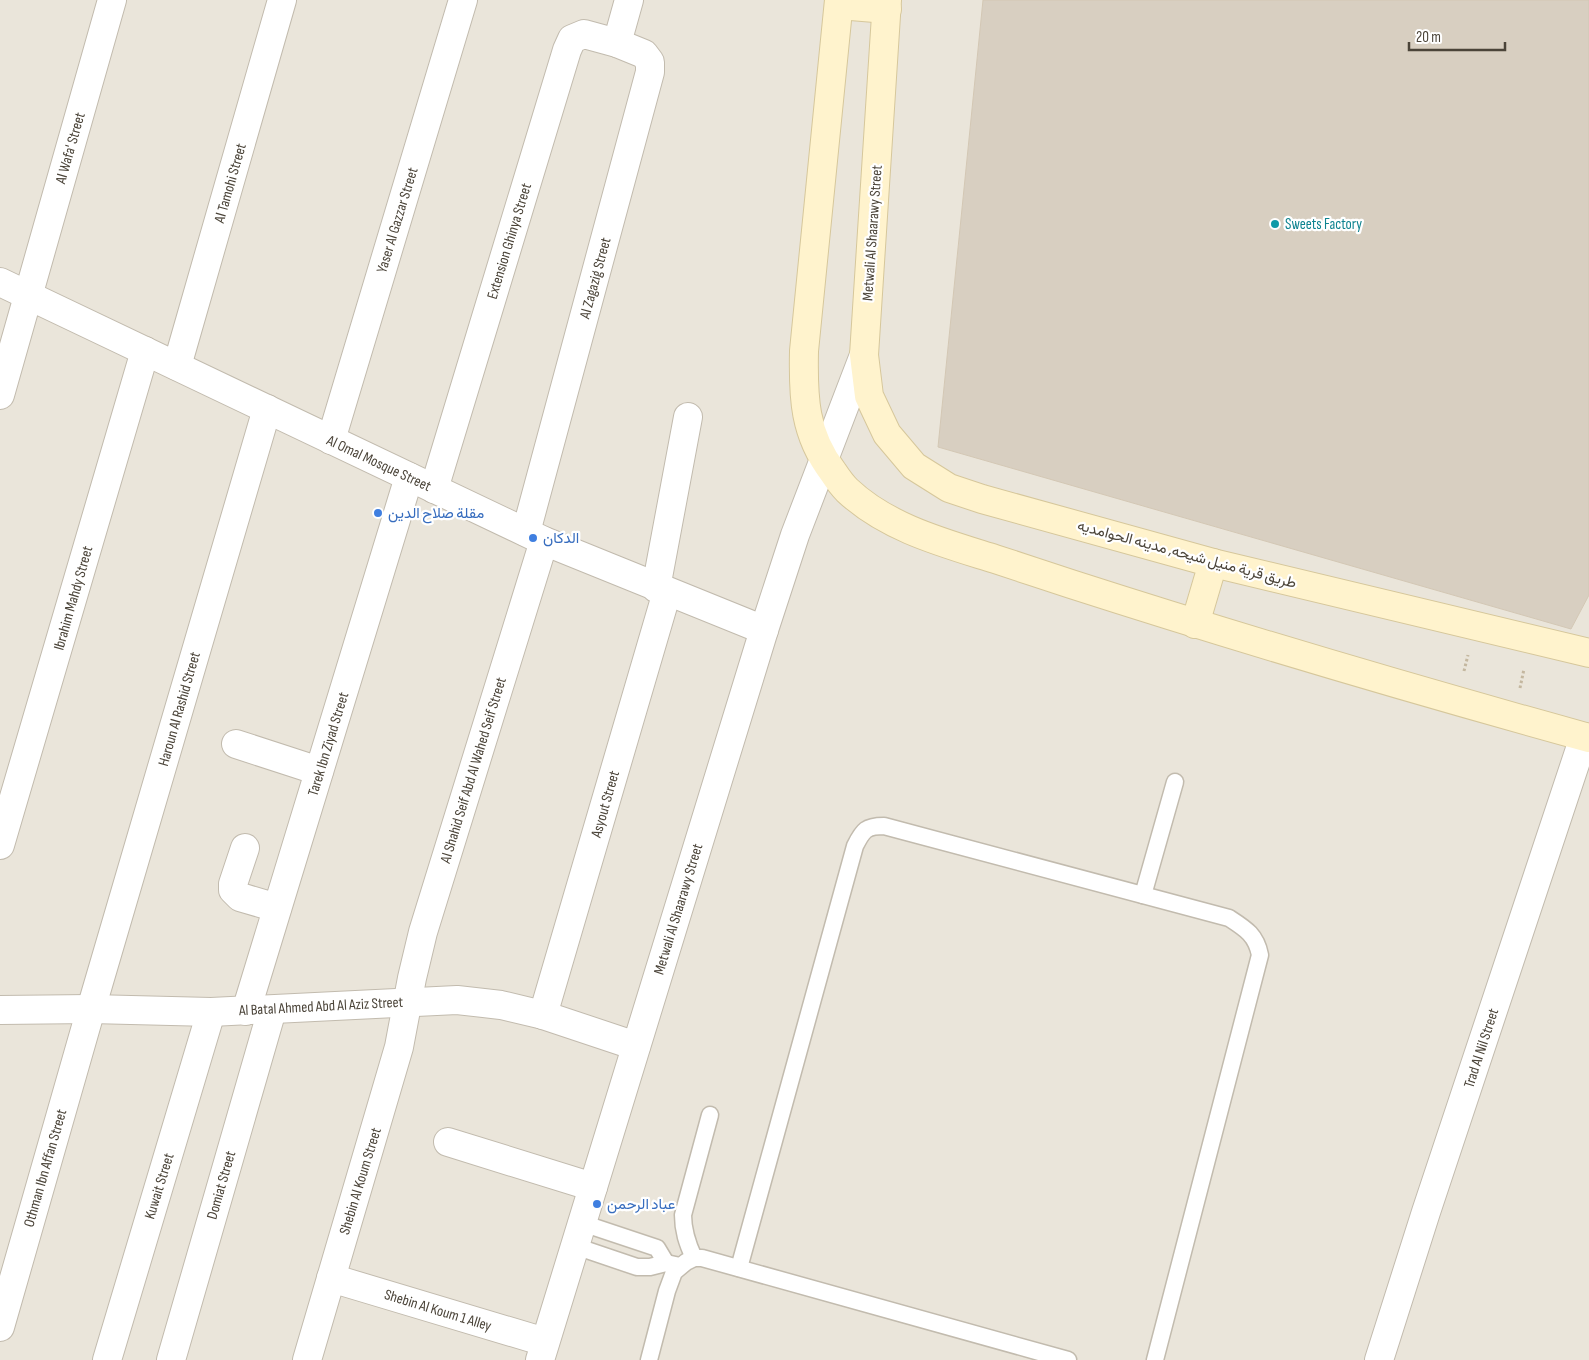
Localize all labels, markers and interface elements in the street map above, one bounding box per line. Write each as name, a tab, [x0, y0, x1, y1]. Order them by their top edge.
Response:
scale bar	[1409, 20, 1505, 52]
text: 20 m	[1416, 28, 1441, 47]
street label: Al Wafa' Street	[51, 110, 90, 187]
street label: Al Tamohi Street	[210, 141, 251, 226]
street label: Metwali Al Shaarawy Street	[858, 164, 887, 302]
street label: Yaser Al Gazzar Street	[372, 165, 423, 275]
street label: Extension Ghinya Street	[483, 180, 536, 301]
place label: Sweets Factory	[1285, 215, 1362, 234]
marker: Sweets Factory	[1269, 218, 1281, 230]
street label: Al Zagazig Street	[575, 235, 616, 322]
street label: Al Omal Mosque Street	[323, 431, 434, 496]
place label: مقلة صلاح الدين	[388, 504, 484, 524]
marker: مقلة صلاح الدين	[372, 507, 384, 519]
street label: طريق قرية منيل شيحه, مدينه الحوامديه	[1075, 516, 1299, 593]
place label: الدكان	[543, 529, 579, 548]
marker: الدكان	[527, 532, 539, 544]
street label: Ibrahim Mahdy Street	[50, 543, 98, 652]
street label: Haroun Al Rashid Street	[154, 649, 205, 768]
street label: Al Shahid Seif Abd Al Wahed Seif Street	[436, 675, 511, 866]
street label: Tarek Ibn Ziyad Street	[304, 689, 353, 798]
street label: Asyout Street	[587, 768, 624, 841]
street label: Metwali Al Shaarawy Street	[650, 841, 708, 977]
street label: Al Batal Ahmed Abd Al Aziz Street	[237, 993, 404, 1020]
street label: Trad Al Nil Street	[1460, 1006, 1503, 1090]
street label: Othman Ibn Affan Street	[20, 1107, 72, 1229]
street label: Shebin Al Koum Street	[335, 1125, 386, 1237]
street label: Domiat Street	[203, 1148, 240, 1222]
street label: Kuwait Street	[140, 1150, 179, 1222]
place label: عباد الرحمن	[607, 1195, 676, 1214]
marker: عباد الرحمن	[591, 1198, 603, 1210]
street label: Shebin Al Koum 1 Alley	[382, 1285, 494, 1336]

